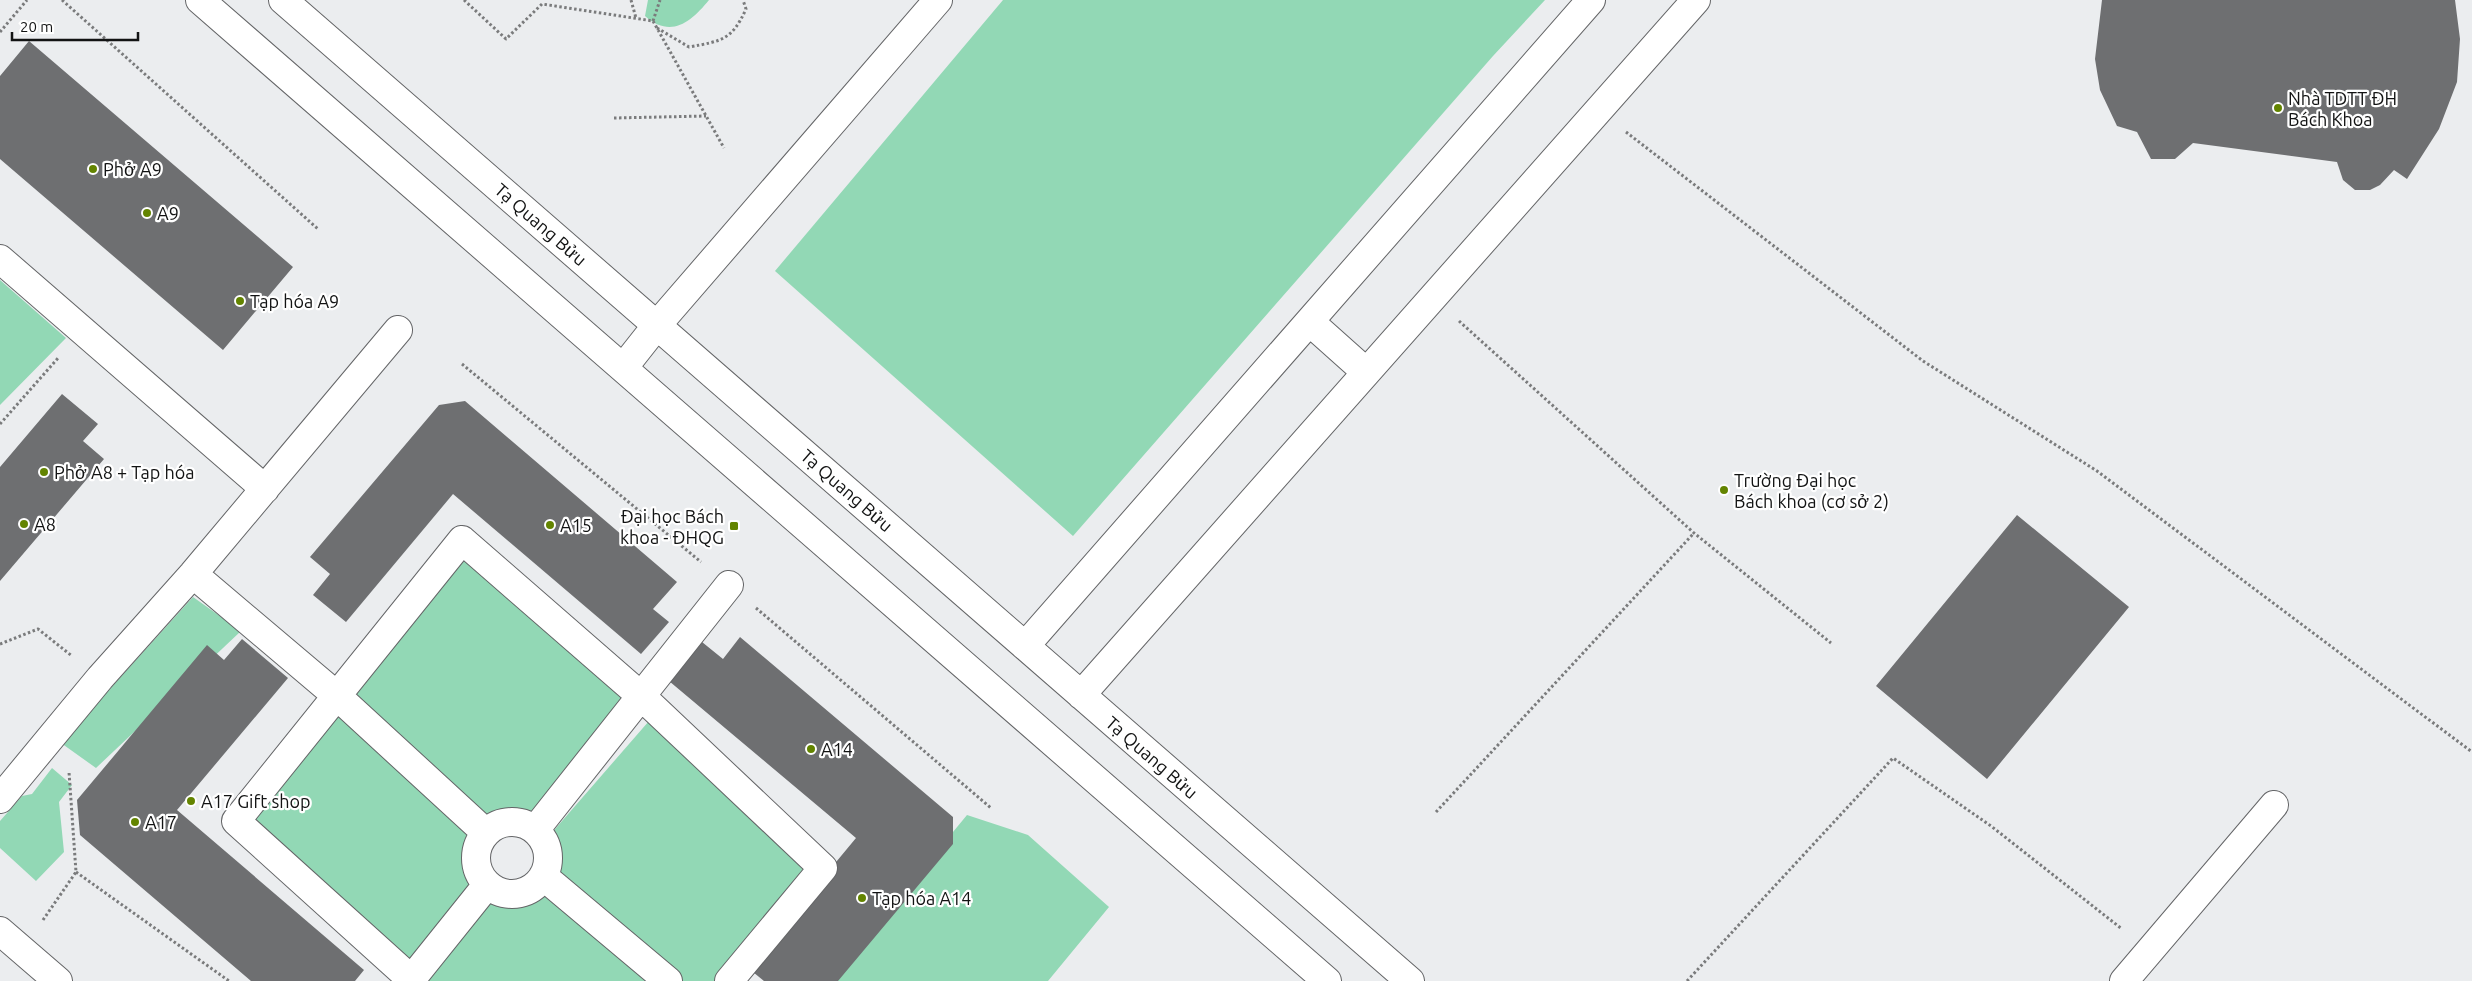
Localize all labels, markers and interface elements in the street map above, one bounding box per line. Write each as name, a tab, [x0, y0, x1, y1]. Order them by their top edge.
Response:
scale bar	[12, 10, 139, 42]
text: 20 m	[20, 18, 53, 35]
place label: Nhà TDTT ĐH Bách Khoa	[2288, 88, 2397, 129]
marker: Nhà TDTT ĐH Bách Khoa	[2272, 102, 2284, 114]
place label: Phở A9	[103, 159, 162, 179]
marker: Phở A9	[87, 163, 99, 175]
street label: Tạ Quang Bửu	[491, 179, 591, 270]
place label: A9	[157, 203, 179, 223]
marker: A9	[141, 207, 153, 219]
place label: Tạp hóa A9	[250, 291, 339, 311]
marker: Tạp hóa A9	[234, 295, 246, 307]
street label: Tạ Quang Bửu	[797, 445, 897, 536]
place label: Phở A8 + Tạp hóa	[54, 462, 195, 482]
marker: Phở A8 + Tạp hóa	[38, 466, 50, 478]
place label: Trường Đại học Bách khoa (cơ sở 2)	[1734, 470, 1889, 512]
marker: Trường Đại học Bách khoa (cơ sở 2)	[1718, 484, 1730, 496]
place label: Đại học Bách khoa - ĐHQG	[620, 506, 724, 548]
place label: A8	[34, 514, 56, 534]
place label: A15	[560, 515, 592, 535]
marker: A8	[18, 518, 30, 530]
marker: A15	[544, 519, 556, 531]
marker: Đại học Bách khoa - ĐHQG	[728, 520, 740, 532]
street label: Tạ Quang Bửu	[1102, 712, 1202, 803]
place label: A14	[821, 739, 853, 759]
marker: A14	[805, 743, 817, 755]
place label: A17 Gift shop	[201, 791, 311, 811]
marker: A17 Gift shop	[185, 795, 197, 807]
place label: A17	[145, 812, 177, 832]
marker: A17	[129, 816, 141, 828]
place label: Tạp hóa A14	[872, 888, 971, 908]
marker: Tạp hóa A14	[856, 892, 868, 904]

